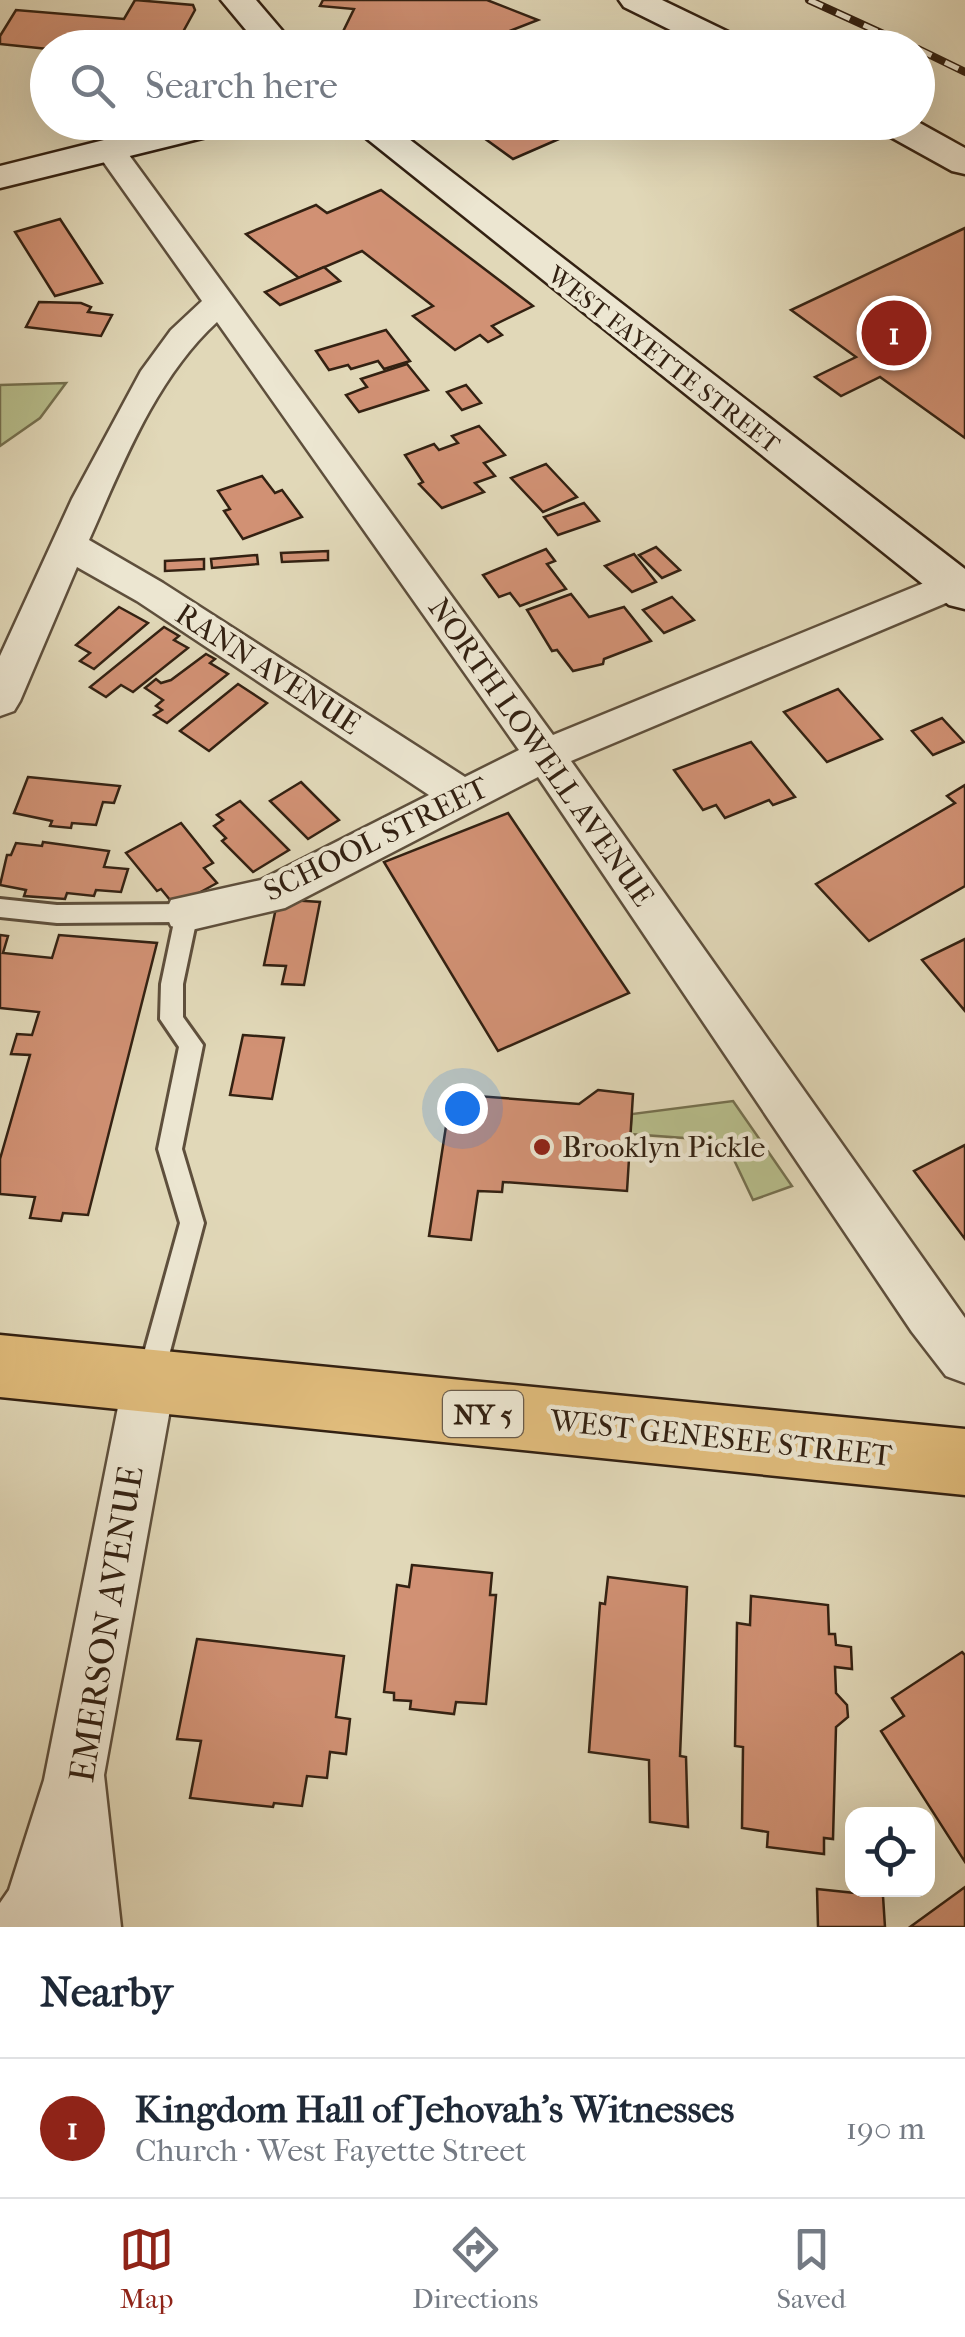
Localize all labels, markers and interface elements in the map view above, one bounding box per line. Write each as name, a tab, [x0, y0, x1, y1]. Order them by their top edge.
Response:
search box	[30, 30, 935, 140]
icon: search	[65, 58, 120, 113]
text: Search here	[145, 63, 338, 108]
street label: WEST FAYETTE STREET	[541, 259, 786, 460]
pin: 1	[862, 296, 926, 370]
street label: NORTH LOWELL AVENUE	[421, 591, 661, 913]
street label: RANN AVENUE	[169, 597, 367, 742]
street label: SCHOOL STREET	[258, 770, 495, 909]
your location	[437, 1083, 488, 1134]
place label: Brooklyn Pickle	[562, 1130, 766, 1165]
marker: Brooklyn Pickle	[531, 1136, 553, 1158]
road number: NY 5	[443, 1391, 523, 1437]
street label: WEST GENESEE STREET	[547, 1403, 894, 1474]
street label: EMERSON AVENUE	[61, 1463, 152, 1785]
map controls	[845, 1807, 935, 1897]
button: locate	[845, 1807, 935, 1897]
text: Nearby	[40, 1968, 172, 2017]
text: Kingdom Hall of Jehovah’s Witnesses	[135, 2087, 734, 2132]
text: 1	[67, 2110, 78, 2147]
text: 190 m	[846, 2110, 925, 2147]
text: Church · West Fayette Street	[135, 2132, 526, 2169]
tab: Map	[119, 2222, 174, 2315]
tab: Directions	[412, 2222, 538, 2315]
tab: Saved	[776, 2222, 846, 2315]

